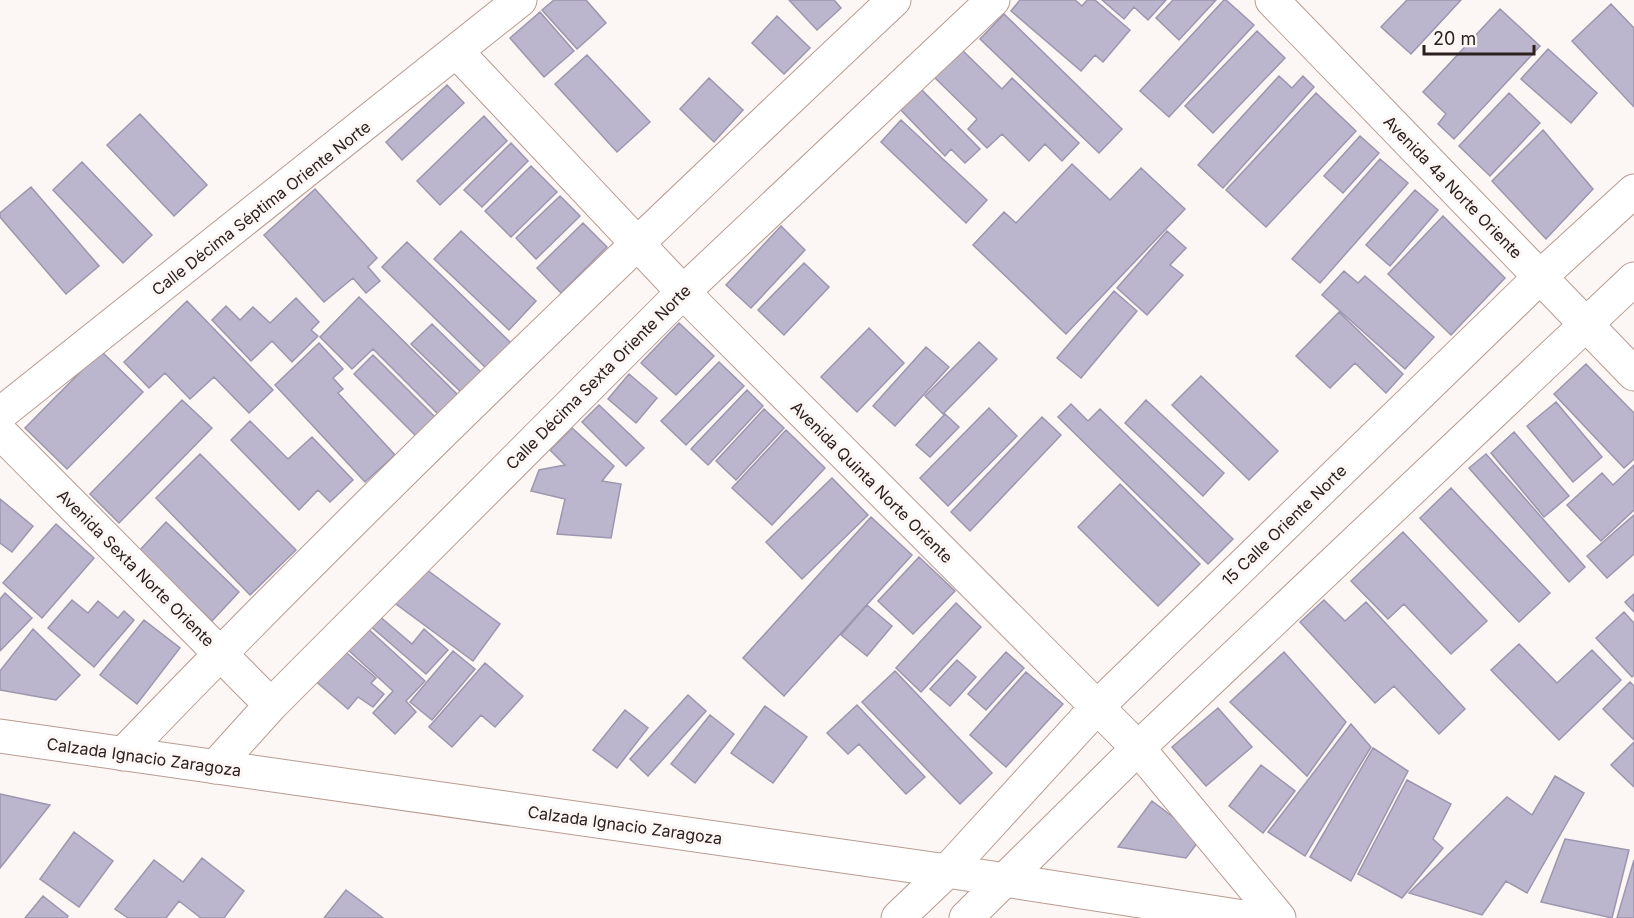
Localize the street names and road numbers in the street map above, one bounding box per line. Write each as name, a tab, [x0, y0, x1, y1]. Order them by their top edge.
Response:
street label: Avenida 4a Norte Oriente	[1380, 111, 1526, 263]
street label: Calle Décima Séptima Oriente Norte	[148, 116, 374, 300]
street label: Calle Décima Sexta Oriente Norte	[501, 280, 695, 474]
street label: Avenida Quinta Norte Oriente	[787, 397, 957, 567]
street label: 15 Calle Oriente Norte	[1218, 460, 1350, 590]
street label: Avenida Sexta Norte Oriente	[53, 485, 219, 651]
street label: Calzada Ignacio Zaragoza	[45, 733, 243, 781]
street label: Calzada Ignacio Zaragoza	[526, 801, 724, 849]

